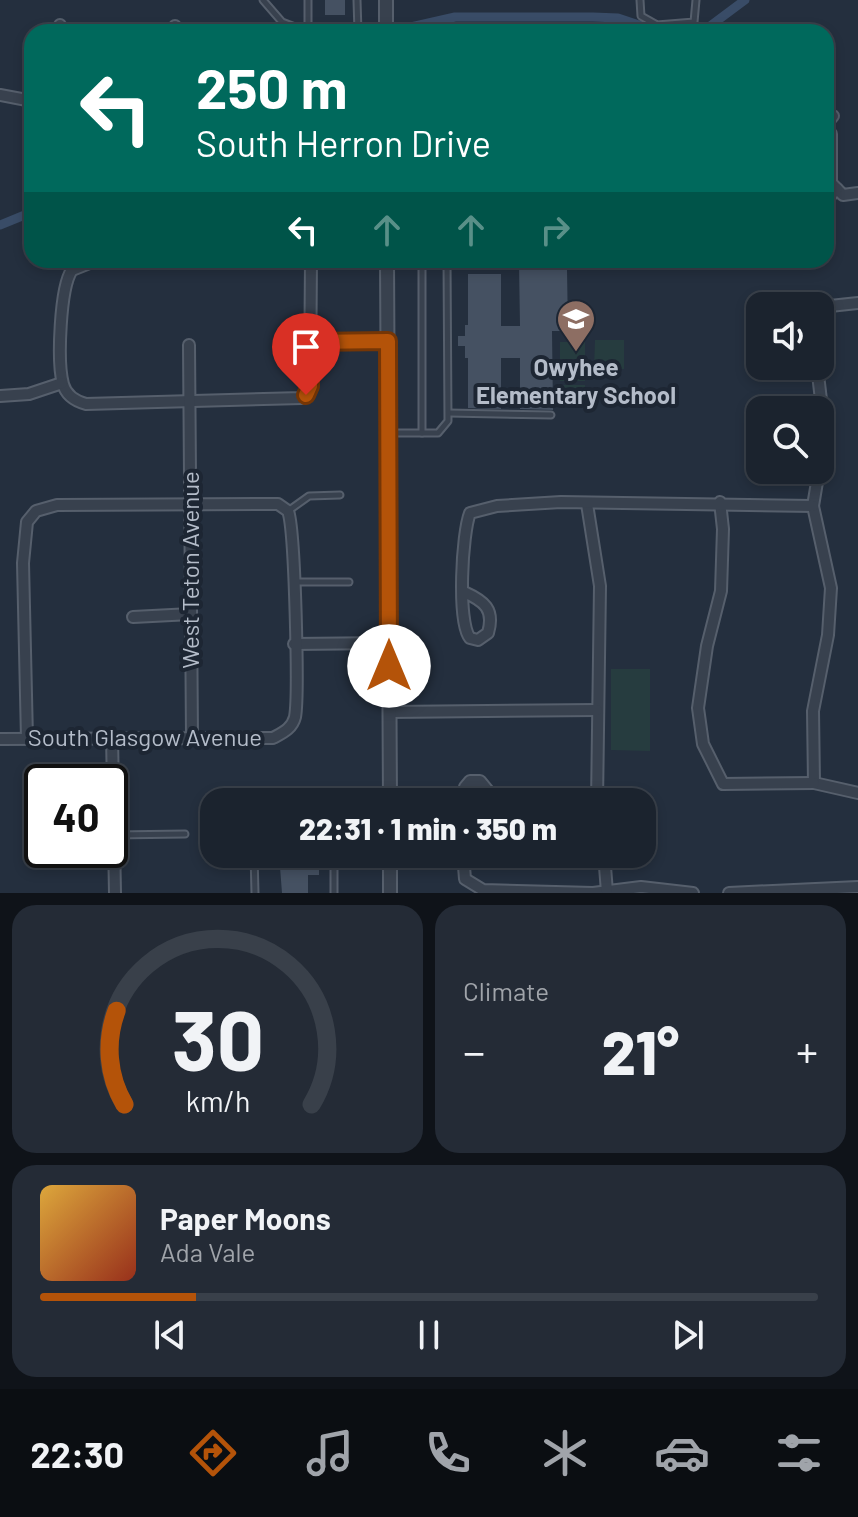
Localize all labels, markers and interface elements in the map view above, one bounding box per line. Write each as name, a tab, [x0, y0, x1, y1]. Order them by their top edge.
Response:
text: 250 m	[196, 53, 347, 120]
icon: left	[64, 56, 168, 160]
text: South Herron Drive	[196, 121, 491, 164]
icon: left	[281, 208, 325, 252]
icon: ahead	[365, 208, 409, 252]
icon: ahead	[449, 208, 493, 252]
icon: right	[533, 208, 577, 252]
map controls	[746, 292, 834, 484]
button: sound	[746, 292, 834, 380]
school or university icon: Owyhee Elementary School	[555, 298, 597, 353]
pin	[272, 313, 340, 395]
icon: arrive	[284, 325, 328, 369]
place label: Owyhee Elementary School	[476, 352, 676, 409]
button: search	[746, 396, 834, 484]
street label: West Teton Avenue	[175, 471, 204, 669]
position arrow	[347, 624, 431, 708]
street label: South Glasgow Avenue	[28, 722, 262, 751]
speed limit sign: 40	[24, 764, 128, 868]
text: 22:31 · 1 min · 350 m	[299, 810, 557, 846]
text: Climate	[463, 975, 549, 1006]
text: 30	[171, 988, 264, 1088]
text: 21°	[602, 1015, 679, 1087]
text: −	[463, 1024, 485, 1077]
text: +	[796, 1024, 818, 1077]
text: km/h	[185, 1083, 250, 1118]
text: Paper Moons	[160, 1200, 331, 1236]
text: Ada Vale	[160, 1236, 255, 1267]
icon: previous	[148, 1313, 192, 1357]
icon: pause	[407, 1313, 451, 1357]
icon: next	[666, 1313, 710, 1357]
icon: directions	[185, 1425, 241, 1481]
icon: music	[302, 1425, 358, 1481]
icon: phone	[420, 1425, 476, 1481]
icon: climate	[537, 1425, 593, 1481]
icon: car	[654, 1425, 710, 1481]
icon: filters	[771, 1425, 827, 1481]
text: 22:30	[31, 1432, 124, 1475]

